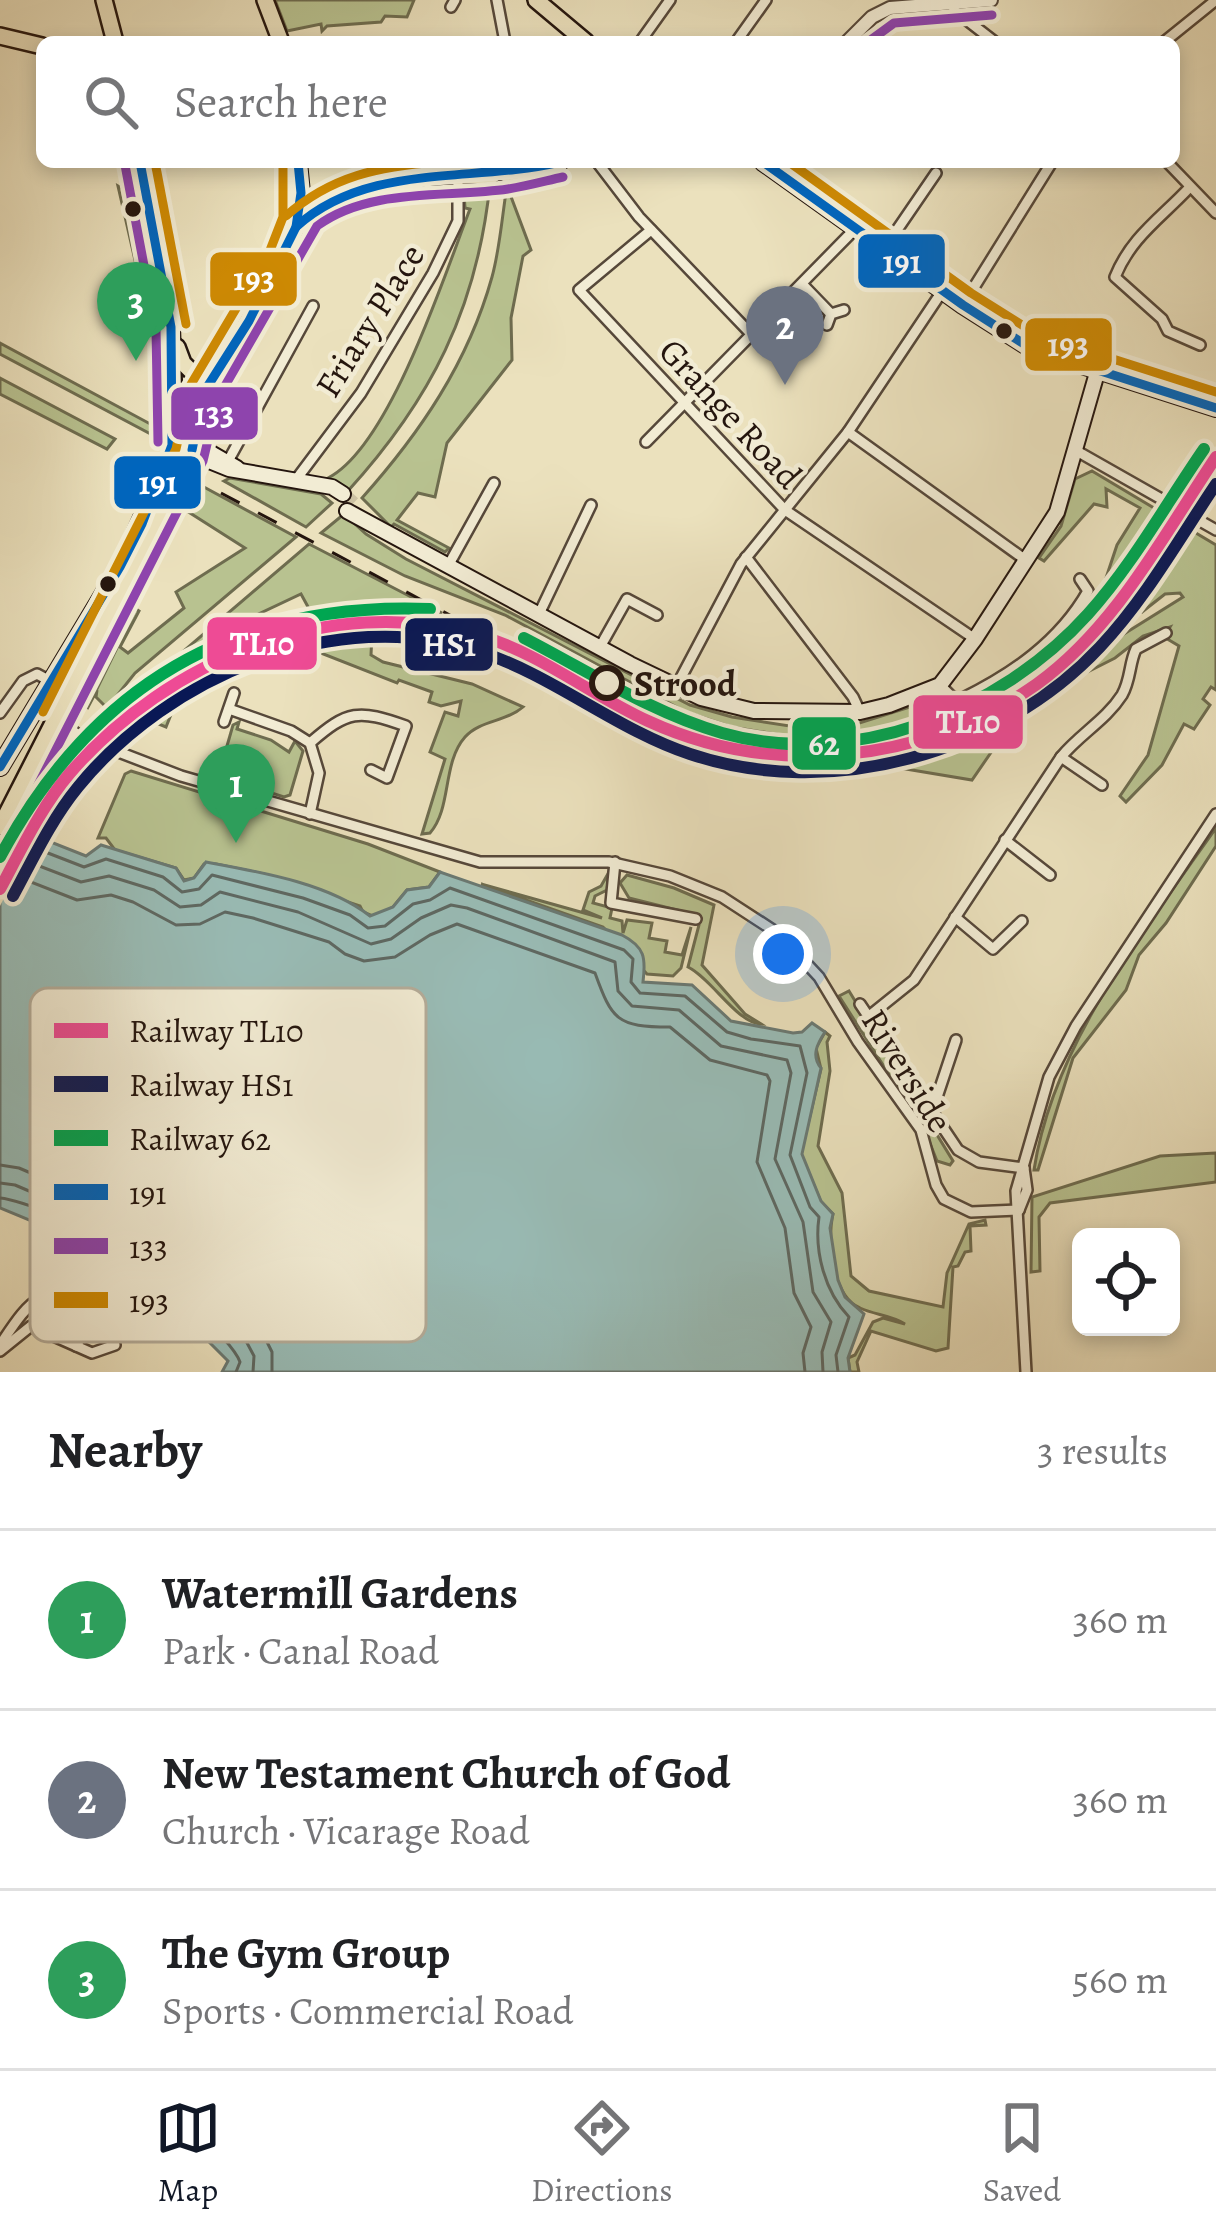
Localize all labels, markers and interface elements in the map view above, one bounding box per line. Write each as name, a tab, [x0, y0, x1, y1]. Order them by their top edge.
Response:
search box	[36, 36, 1180, 168]
icon: search	[78, 69, 144, 135]
text: Search here	[174, 71, 388, 133]
unlabelled marker	[122, 198, 144, 220]
line badge: 191	[856, 232, 947, 290]
street label: Friary Place	[303, 234, 436, 406]
text: 191	[883, 239, 922, 284]
line badge: 193	[208, 250, 299, 308]
text: 193	[233, 256, 275, 301]
pin: 3	[97, 262, 175, 361]
pin: 2	[746, 286, 824, 385]
line badge: 193	[1023, 316, 1114, 373]
unlabelled marker	[993, 320, 1015, 342]
text: 193	[1047, 322, 1089, 367]
street label: Grange Road	[648, 327, 814, 500]
line badge: 133	[169, 385, 260, 442]
text: 133	[194, 391, 234, 436]
line badge: 191	[112, 454, 203, 511]
text: 191	[139, 460, 178, 505]
unlabelled marker	[97, 573, 119, 595]
line badge: TL10	[205, 615, 319, 672]
line badge: HS1	[403, 616, 495, 673]
text: TL10	[230, 621, 294, 666]
text: HS1	[422, 622, 476, 667]
place label: Strood	[634, 659, 737, 708]
marker: Strood	[591, 667, 623, 699]
line badge: TL10	[911, 693, 1025, 751]
text: TL10	[936, 699, 1000, 744]
line badge: 62	[790, 715, 858, 772]
text: 62	[808, 721, 840, 766]
pin: 1	[197, 744, 275, 843]
your location	[753, 924, 813, 984]
legend	[30, 988, 426, 1342]
street label: Riverside	[850, 999, 965, 1141]
text: Railway TL10	[129, 1008, 304, 1053]
text: Railway HS1	[129, 1062, 294, 1107]
text: Railway 62	[129, 1116, 271, 1161]
text: 191	[129, 1170, 167, 1215]
text: 133	[129, 1224, 168, 1269]
map controls	[1072, 1228, 1180, 1336]
button: locate	[1072, 1228, 1180, 1336]
text: 193	[129, 1278, 169, 1323]
text: Nearby	[48, 1415, 202, 1485]
text: 3 results	[1037, 1424, 1168, 1477]
text: Watermill Gardens	[162, 1562, 518, 1624]
text: 1	[80, 1593, 94, 1646]
text: 360 m	[1073, 1593, 1168, 1646]
text: Park · Canal Road	[162, 1624, 439, 1677]
text: New Testament Church of God	[162, 1742, 730, 1804]
text: 2	[78, 1773, 96, 1826]
text: 360 m	[1073, 1773, 1168, 1826]
text: Church · Vicarage Road	[162, 1804, 530, 1857]
text: The Gym Group	[162, 1922, 450, 1984]
text: 3	[79, 1953, 95, 2006]
text: 560 m	[1072, 1953, 1168, 2006]
text: Sports · Commercial Road	[162, 1984, 573, 2037]
tab: Map	[155, 2095, 221, 2212]
tab: Directions	[531, 2095, 673, 2212]
tab: Saved	[983, 2095, 1061, 2212]

